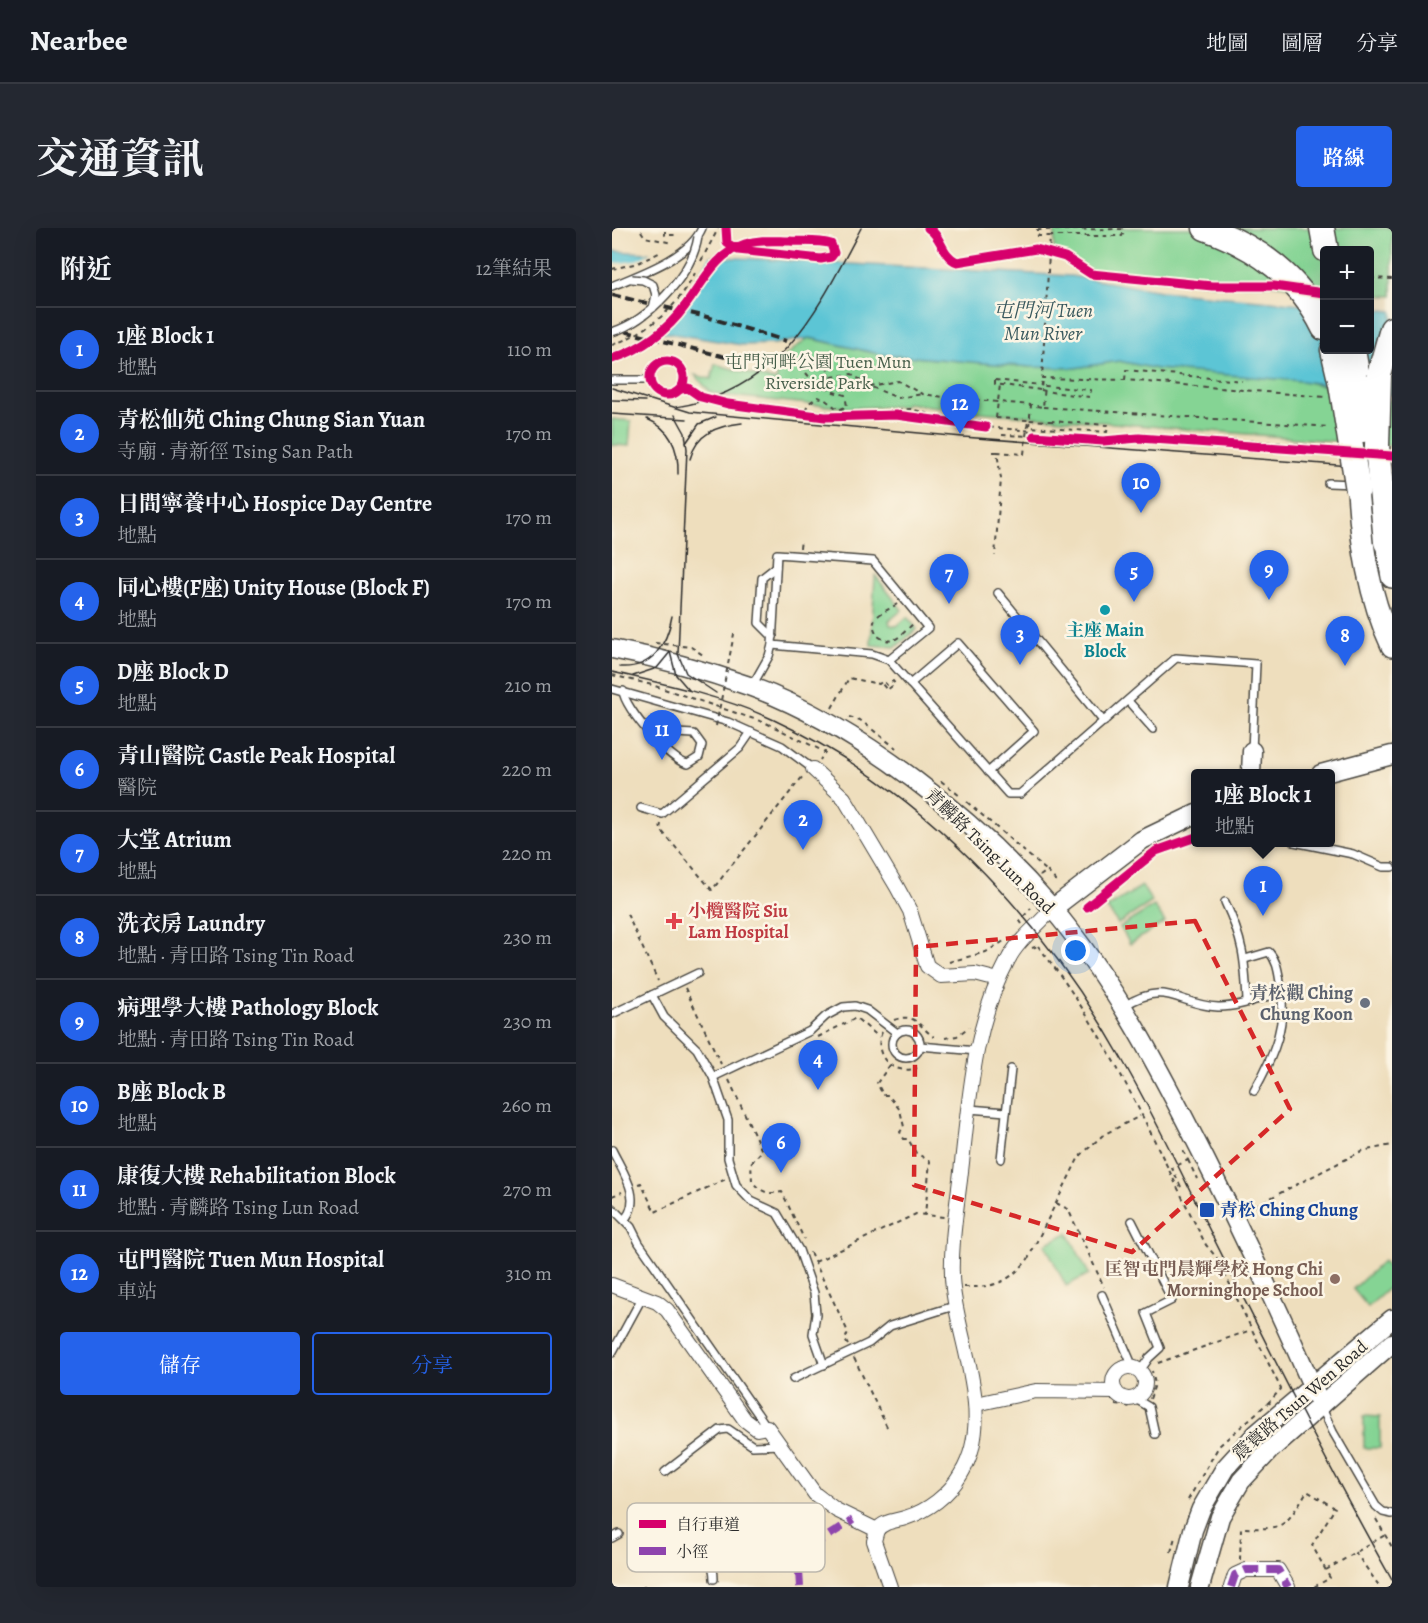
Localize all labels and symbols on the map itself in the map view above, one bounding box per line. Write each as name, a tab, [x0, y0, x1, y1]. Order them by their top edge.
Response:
water label: 屯門河 Tuen Mun River	[993, 297, 1093, 347]
park label: 屯門河畔公園 Tuen Mun Riverside Park	[725, 350, 911, 395]
pin: 12	[940, 384, 980, 434]
pin: 10	[1122, 464, 1160, 513]
pin: 9	[1250, 550, 1288, 600]
pin: 5	[1114, 552, 1154, 602]
pin: 7	[930, 554, 968, 604]
marker: 主座 Main Block	[1098, 603, 1112, 617]
pin: 3	[1000, 616, 1040, 665]
pin: 8	[1326, 616, 1364, 666]
place label: 主座 Main Block	[1066, 618, 1144, 663]
pin: 11	[643, 710, 682, 760]
street label: 青麟路 Tsing Lun Road	[920, 783, 1060, 919]
pin: 2	[784, 800, 822, 850]
pin: 1	[1244, 866, 1282, 916]
place label: 小欖醫院 Siu Lam Hospital	[688, 899, 789, 944]
marker: 小欖醫院 Siu Lam Hospital	[665, 912, 683, 930]
your location	[1061, 936, 1090, 965]
place label: 青松觀 Ching Chung Koon	[1250, 981, 1354, 1026]
marker: 青松觀 Ching Chung Koon	[1358, 996, 1372, 1010]
pin: 4	[798, 1040, 838, 1090]
pin: 6	[762, 1124, 800, 1173]
place label: 青松 Ching Chung	[1220, 1198, 1359, 1222]
marker: 青松 Ching Chung	[1198, 1201, 1216, 1219]
place label: 匡智屯門晨輝學校 Hong Chi Morninghope School	[1105, 1257, 1323, 1302]
marker: 匡智屯門晨輝學校 Hong Chi Morninghope School	[1328, 1272, 1342, 1286]
street label: 震寰路 Tsun Wen Road	[1227, 1334, 1373, 1465]
legend	[627, 1503, 825, 1572]
text: 自行車道	[676, 1514, 740, 1536]
text: 小徑	[676, 1541, 708, 1563]

